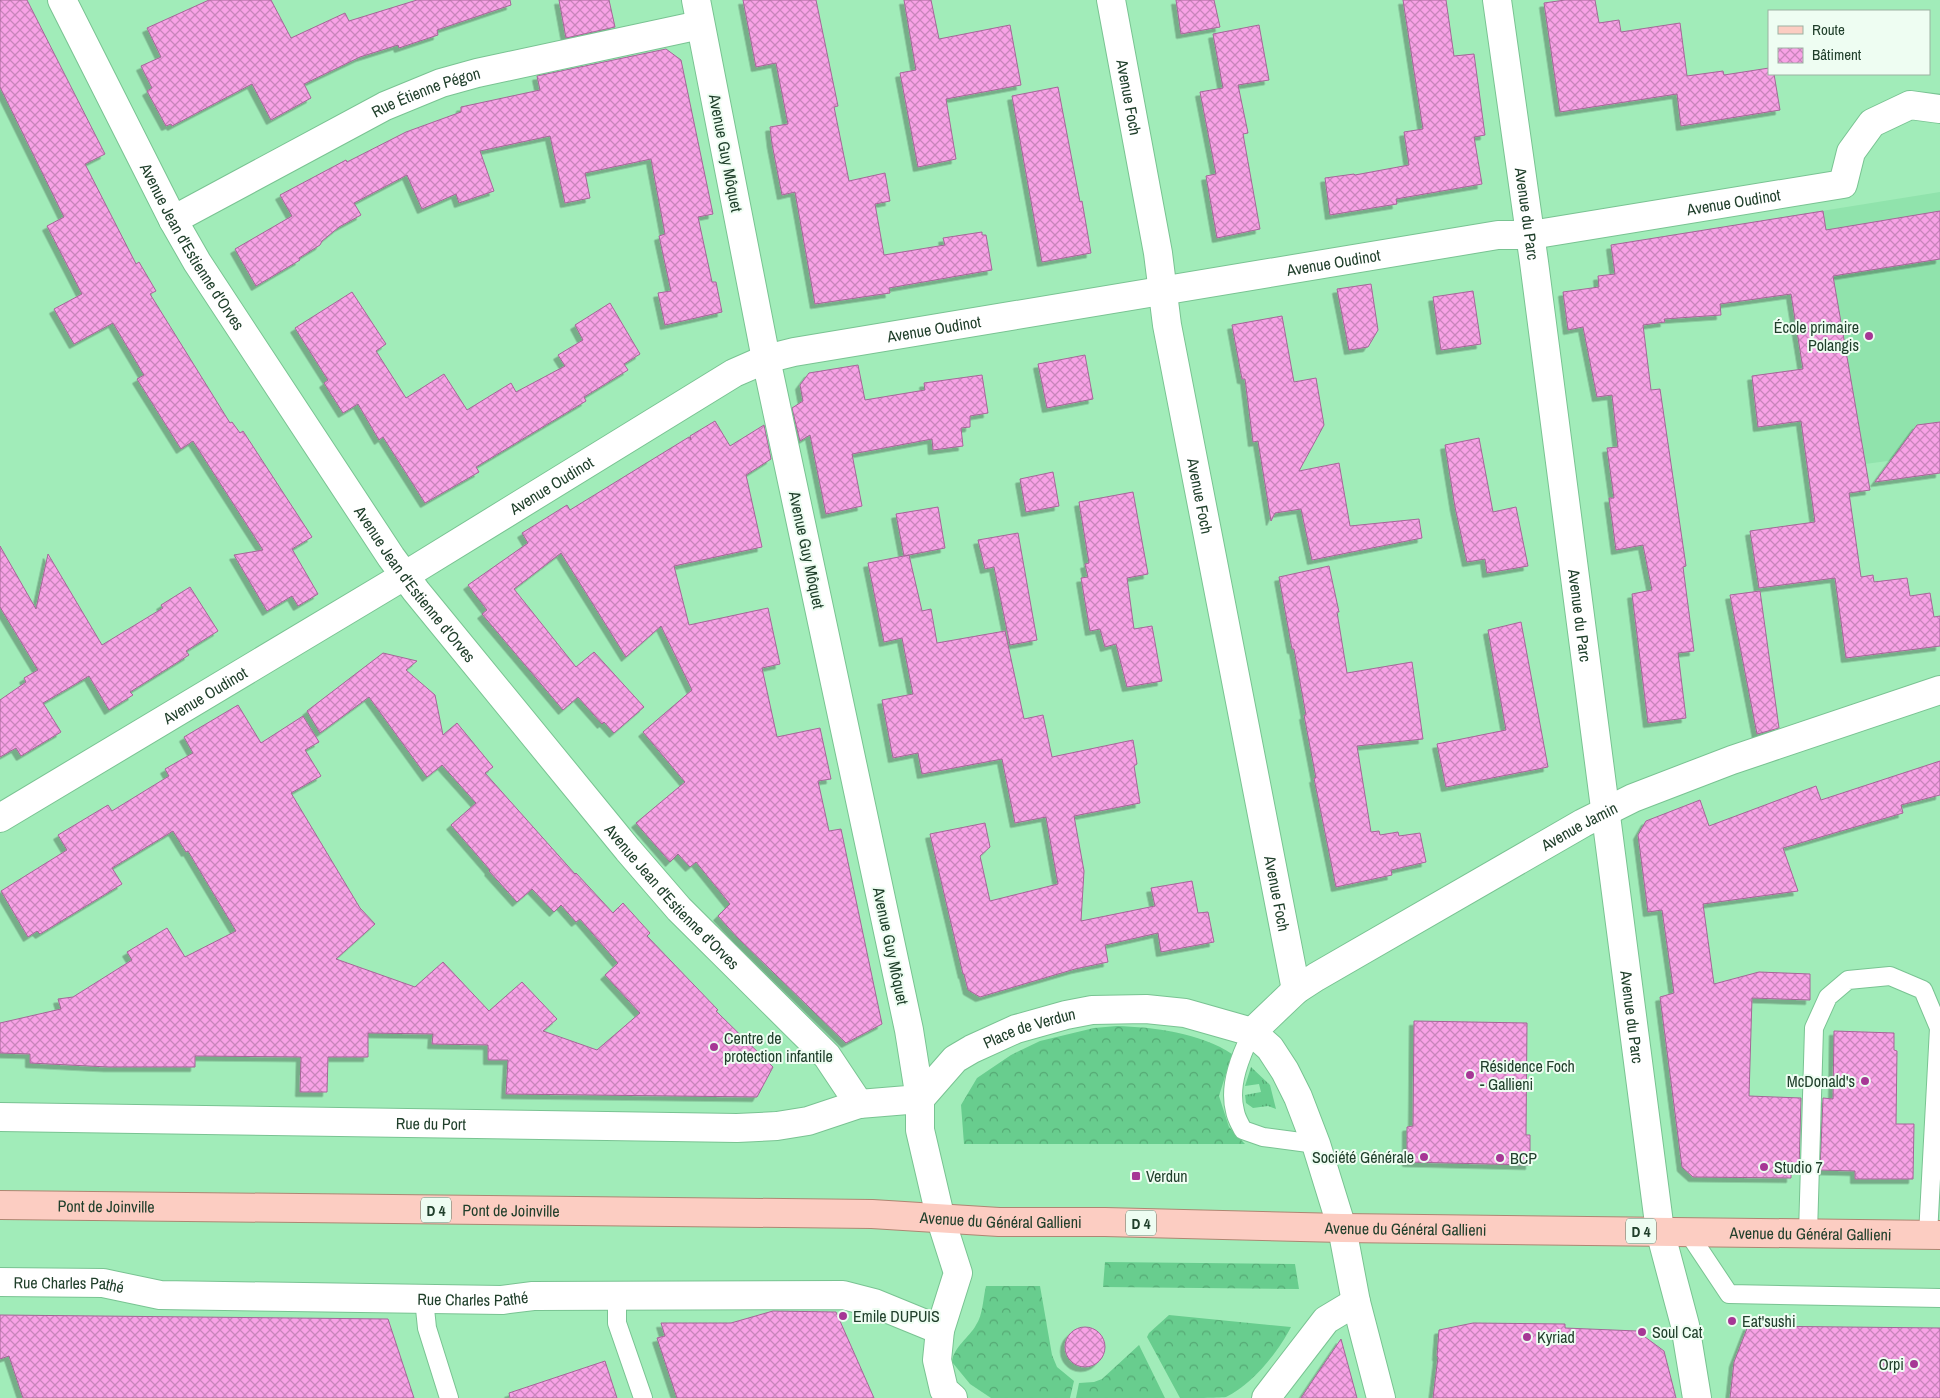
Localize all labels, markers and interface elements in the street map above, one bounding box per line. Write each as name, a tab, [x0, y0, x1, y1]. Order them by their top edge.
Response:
legend	[1768, 10, 1930, 75]
text: Route	[1812, 19, 1845, 40]
text: Bâtiment	[1812, 44, 1862, 65]
street label: Avenue Foch	[1111, 57, 1147, 137]
street label: Rue Étienne Pégon	[367, 62, 483, 122]
street label: Avenue Guy Môquet	[704, 91, 748, 214]
street label: Avenue Jean d'Estienne d'Orves	[135, 158, 250, 334]
street label: Avenue du Parc	[1510, 165, 1545, 262]
street label: Avenue Oudinot	[1684, 183, 1782, 221]
street label: Avenue Oudinot	[1284, 244, 1382, 281]
street label: Avenue Oudinot	[884, 310, 983, 348]
place label: École primaire Polangis	[1774, 316, 1859, 356]
marker: École primaire Polangis	[1863, 330, 1875, 342]
street label: Avenue Oudinot	[504, 451, 598, 520]
street label: Avenue Foch	[1182, 455, 1218, 536]
street label: Avenue Guy Môquet	[784, 488, 830, 611]
street label: Avenue Jean d'Estienne d'Orves	[349, 501, 481, 667]
street label: Avenue du Parc	[1563, 567, 1597, 663]
street label: Avenue Oudinot	[158, 661, 252, 729]
street label: Avenue Jamin	[1536, 797, 1621, 856]
street label: Avenue Jean d'Estienne d'Orves	[599, 818, 744, 974]
street label: Avenue Foch	[1259, 853, 1295, 933]
street label: Avenue Guy Môquet	[868, 884, 914, 1007]
street label: Avenue du Parc	[1615, 968, 1649, 1065]
street label: Place de Verdun	[979, 1002, 1077, 1054]
place label: Centre de protection infantile	[724, 1027, 833, 1067]
marker: Centre de protection infantile	[708, 1041, 720, 1053]
place label: Résidence Foch - Gallieni	[1480, 1055, 1575, 1095]
marker: Résidence Foch - Gallieni	[1464, 1069, 1476, 1081]
place label: McDonald's	[1787, 1070, 1855, 1092]
marker: McDonald's	[1859, 1075, 1871, 1087]
street label: Rue du Port	[396, 1112, 466, 1135]
place label: Société Générale	[1312, 1146, 1414, 1168]
place label: BCP	[1510, 1147, 1537, 1169]
marker: Société Générale	[1418, 1151, 1430, 1163]
marker: BCP	[1494, 1152, 1506, 1164]
place label: Studio 7	[1774, 1156, 1823, 1178]
marker: Studio 7	[1758, 1161, 1770, 1173]
place label: Verdun	[1146, 1165, 1188, 1187]
marker: Verdun	[1130, 1170, 1142, 1182]
street label: Pont de Joinville	[57, 1195, 155, 1218]
road number: D 4	[421, 1198, 451, 1222]
street label: Pont de Joinville	[462, 1199, 560, 1222]
street label: Avenue du Général Gallieni	[918, 1206, 1082, 1233]
road number: D 4	[1126, 1210, 1156, 1236]
street label: Avenue du Général Gallieni	[1323, 1217, 1487, 1241]
road number: D 4	[1626, 1218, 1656, 1244]
street label: Avenue du Général Gallieni	[1729, 1222, 1892, 1245]
street label: Rue Charles Pathé	[13, 1271, 126, 1298]
street label: Rue Charles Pathé	[417, 1286, 529, 1311]
place label: Emile DUPUIS	[853, 1305, 940, 1327]
marker: Emile DUPUIS	[837, 1310, 849, 1322]
place label: Eat'sushi	[1742, 1310, 1796, 1332]
marker: Eat'sushi	[1726, 1315, 1738, 1327]
place label: Soul Cat	[1652, 1321, 1703, 1343]
place label: Kyriad	[1537, 1326, 1575, 1348]
marker: Soul Cat	[1636, 1326, 1648, 1338]
marker: Kyriad	[1521, 1331, 1533, 1343]
place label: Orpi	[1878, 1353, 1904, 1375]
marker: Orpi	[1908, 1358, 1920, 1370]

